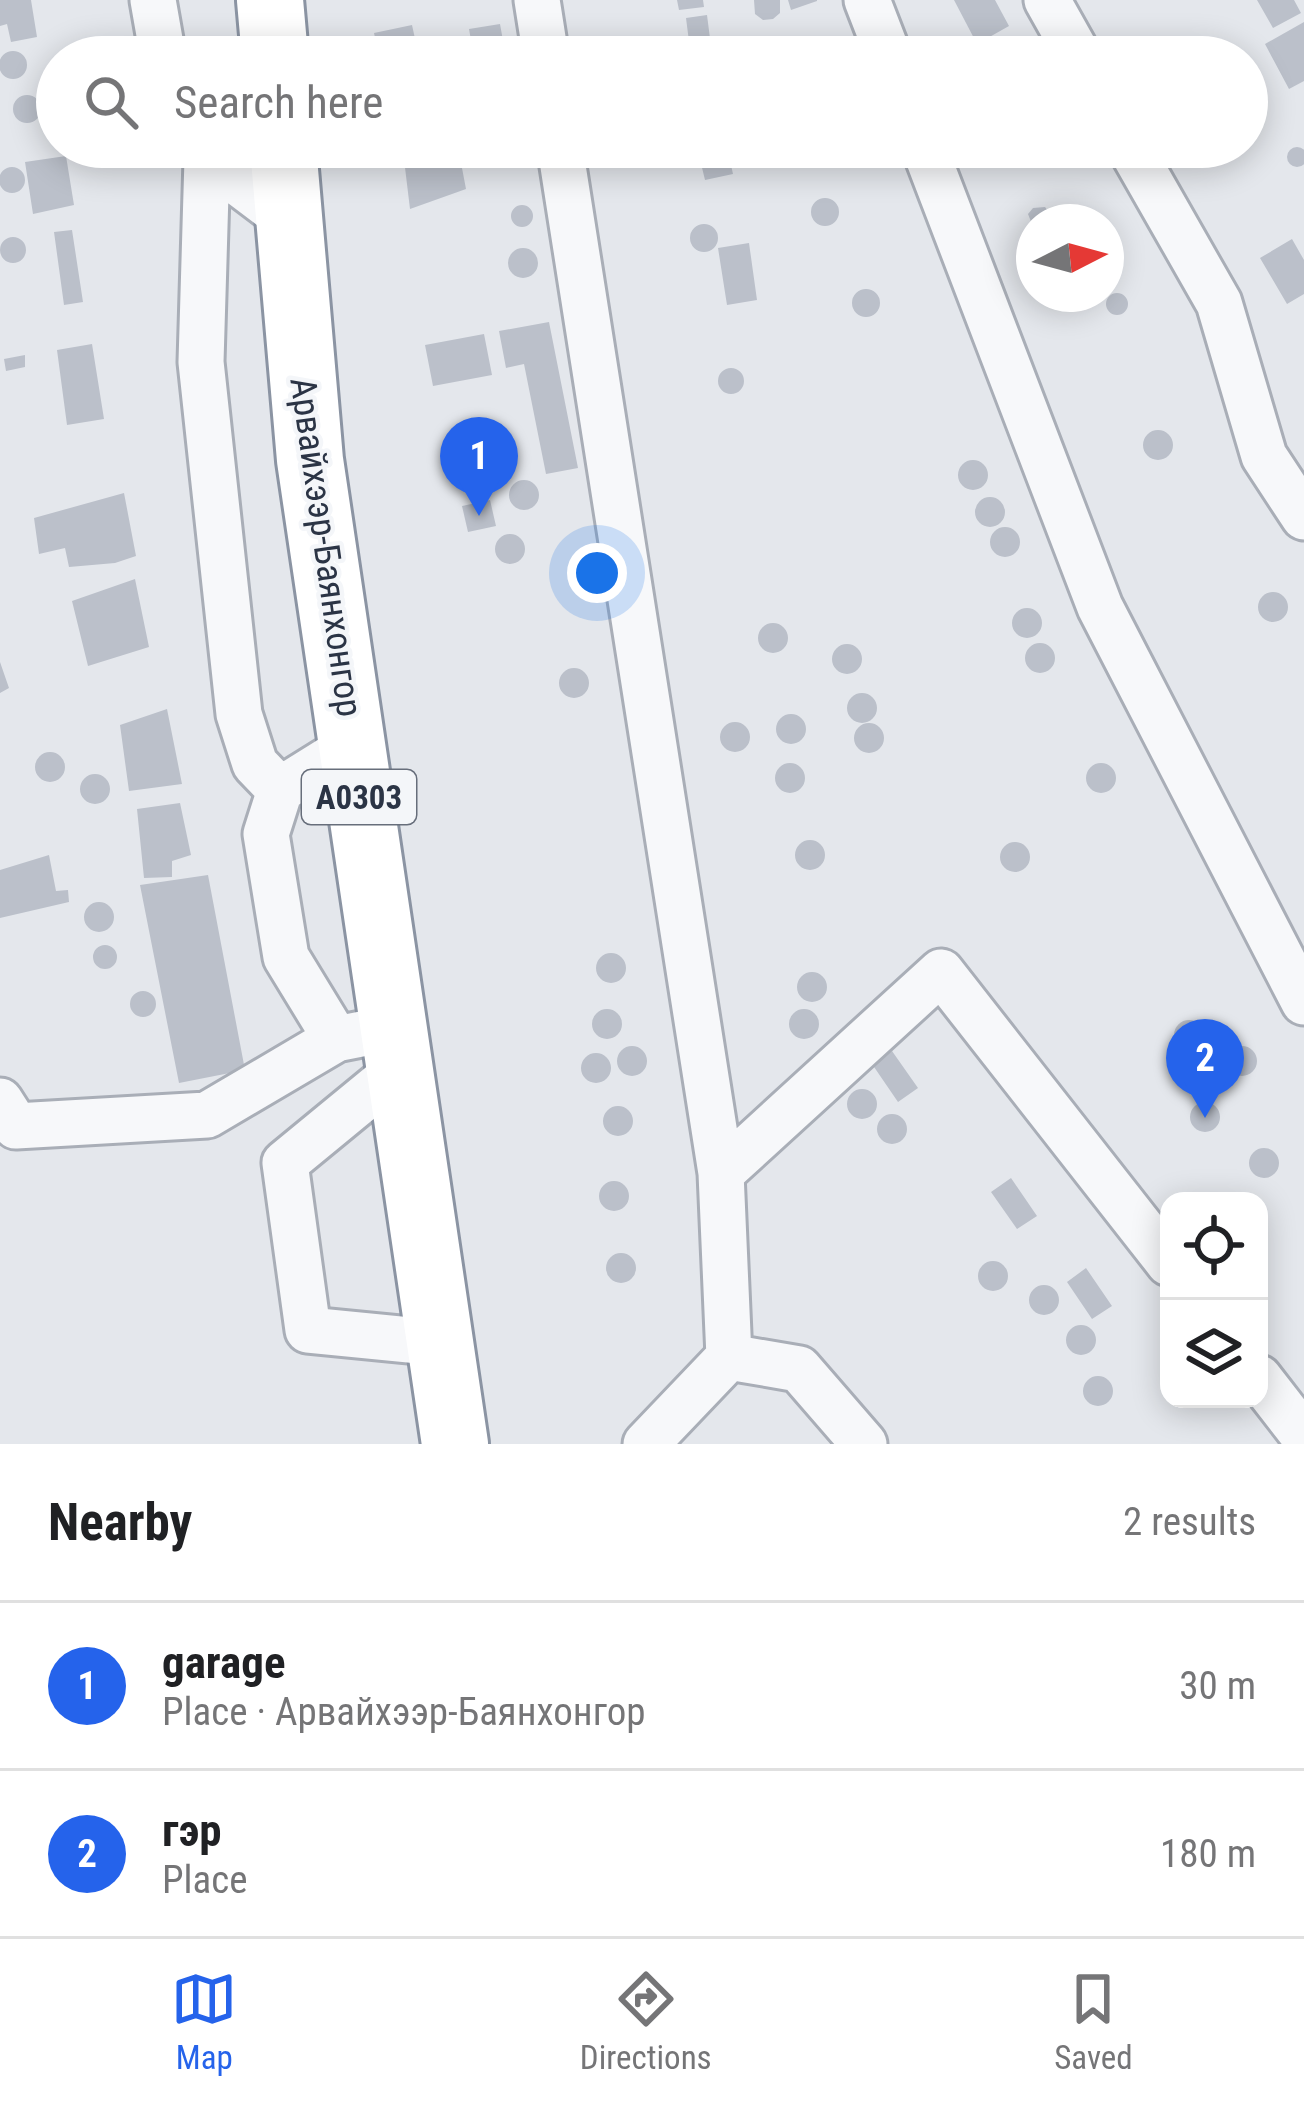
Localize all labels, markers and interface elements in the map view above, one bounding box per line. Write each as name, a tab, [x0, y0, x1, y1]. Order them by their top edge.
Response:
search box	[36, 36, 1268, 168]
icon: search	[78, 69, 144, 135]
text: Search here	[174, 76, 383, 129]
north arrow	[1016, 204, 1124, 312]
street label: Арвайхээр-Баянхонгор	[281, 375, 371, 719]
pin: 1	[440, 417, 518, 516]
your location	[567, 543, 627, 603]
road number: A0303	[302, 770, 416, 824]
pin: 2	[1166, 1019, 1244, 1118]
map controls	[1160, 1192, 1268, 1408]
button: locate	[1160, 1192, 1268, 1300]
button: layers	[1160, 1300, 1268, 1408]
text: Nearby	[48, 1493, 192, 1552]
text: 2 results	[1123, 1499, 1256, 1545]
text: garage	[162, 1636, 285, 1689]
text: 1	[77, 1663, 97, 1709]
text: 30 m	[1179, 1663, 1256, 1709]
text: Place · Арвайхээр-Баянхонгор	[162, 1689, 646, 1735]
text: гэр	[162, 1804, 221, 1857]
text: 2	[77, 1831, 97, 1877]
text: 180 m	[1160, 1831, 1256, 1877]
text: Place	[162, 1857, 248, 1903]
tab: Map	[171, 1966, 237, 2077]
tab: Directions	[580, 1966, 712, 2077]
tab: Saved	[1054, 1966, 1133, 2077]

